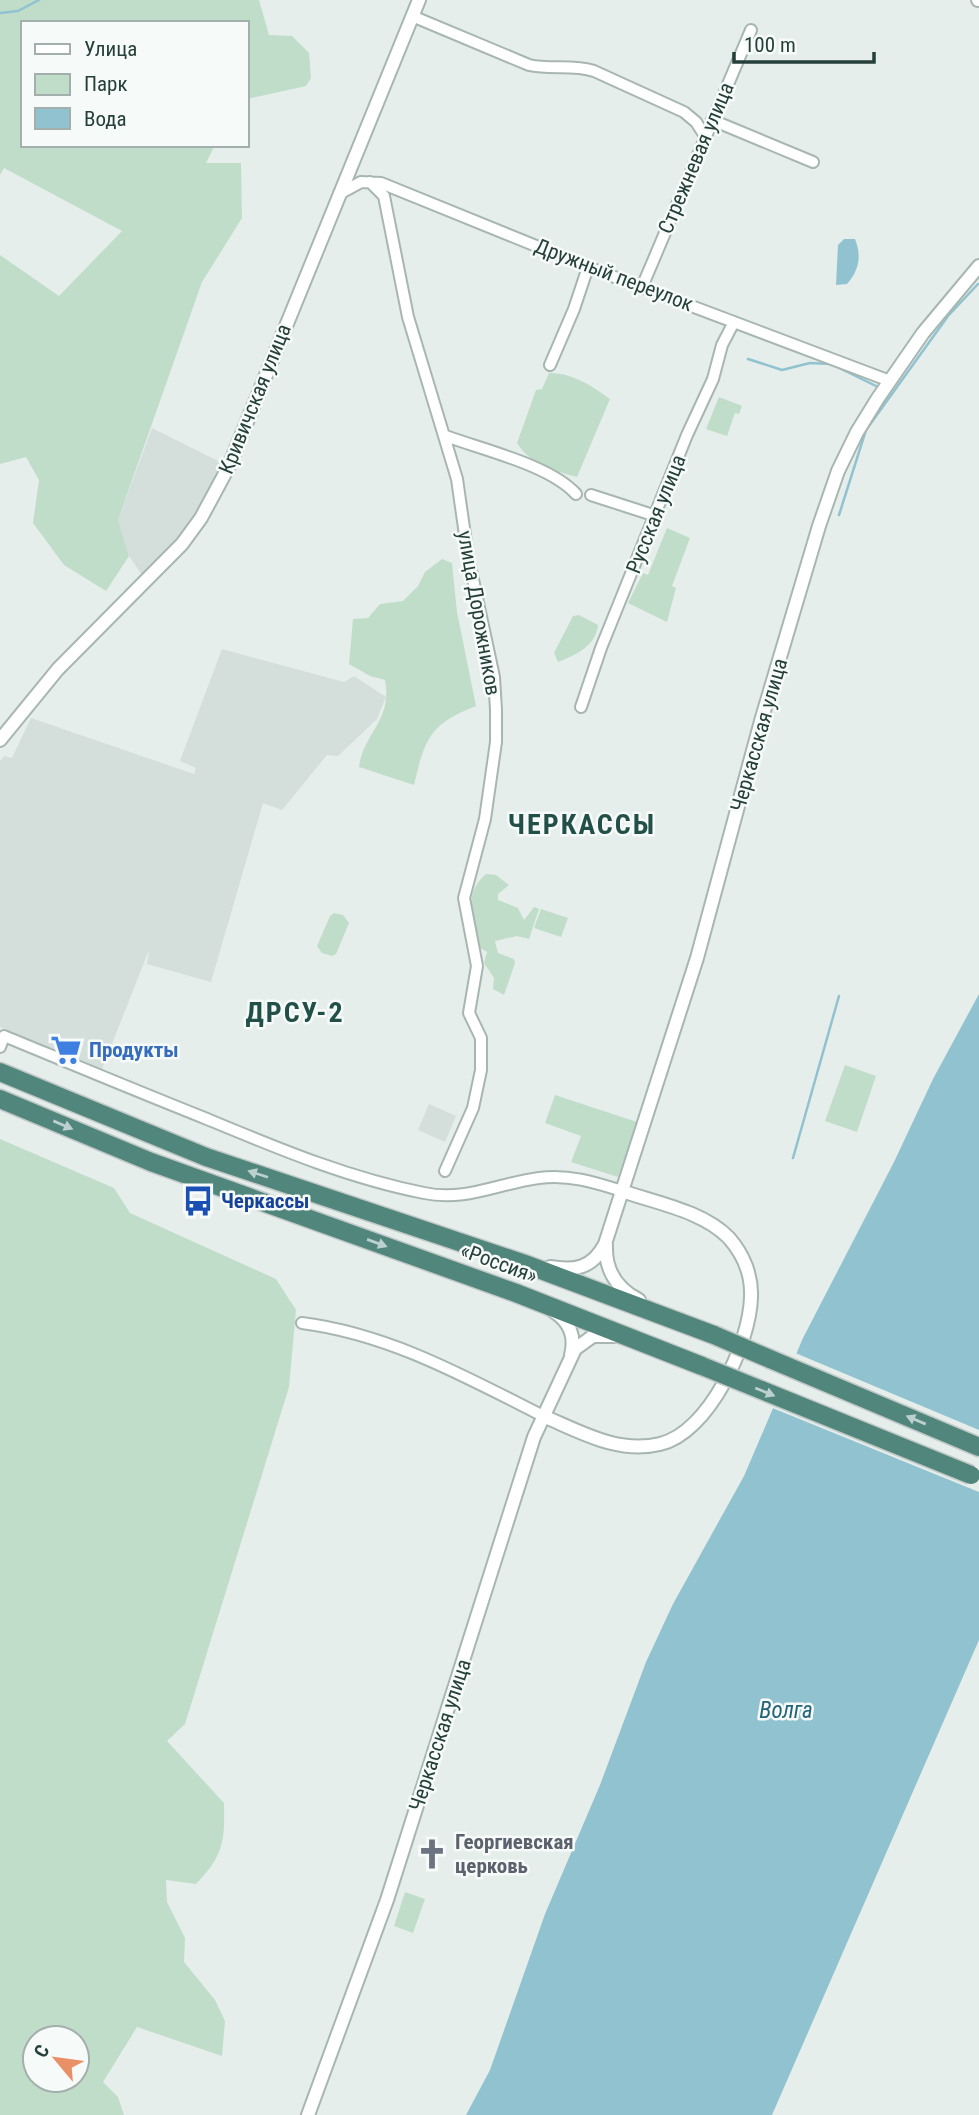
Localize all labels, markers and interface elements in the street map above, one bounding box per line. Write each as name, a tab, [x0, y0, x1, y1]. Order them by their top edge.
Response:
legend	[21, 21, 248, 147]
scale bar	[734, 21, 874, 65]
text: 100 m	[744, 33, 796, 57]
text: Улица	[84, 37, 137, 61]
text: Парк	[84, 72, 128, 96]
street label: Стрежневая улица	[653, 79, 739, 237]
text: Вода	[84, 107, 127, 131]
street label: Дружный переулок	[531, 234, 697, 316]
street label: Кривичская улица	[214, 321, 296, 477]
street label: Русская улица	[621, 451, 691, 577]
street label: улица Дорожников	[453, 529, 505, 697]
street label: Черкасская улица	[726, 656, 792, 814]
district label: ЧЕРКАССЫ	[508, 808, 656, 841]
district label: ДРСУ-2	[245, 996, 345, 1029]
supermarket icon: Продукты	[49, 1033, 83, 1067]
place label: Продукты	[89, 1038, 179, 1062]
one-way arrow	[53, 1119, 73, 1131]
one-way arrow	[248, 1168, 269, 1179]
bus stop icon: Черкассы	[181, 1184, 215, 1218]
place label: Черкассы	[221, 1189, 309, 1213]
one-way arrow	[366, 1238, 387, 1249]
street label: «Россия»	[457, 1238, 541, 1288]
one-way arrow	[755, 1386, 776, 1397]
one-way arrow	[906, 1414, 926, 1426]
street label: Черкасская улица	[404, 1656, 476, 1814]
water label: Волга	[759, 1697, 813, 1724]
place label: Георгиевская церковь	[455, 1830, 574, 1878]
church icon: Георгиевская церковь	[415, 1837, 449, 1871]
north arrow	[21, 2024, 91, 2094]
text: С	[29, 2041, 54, 2061]

